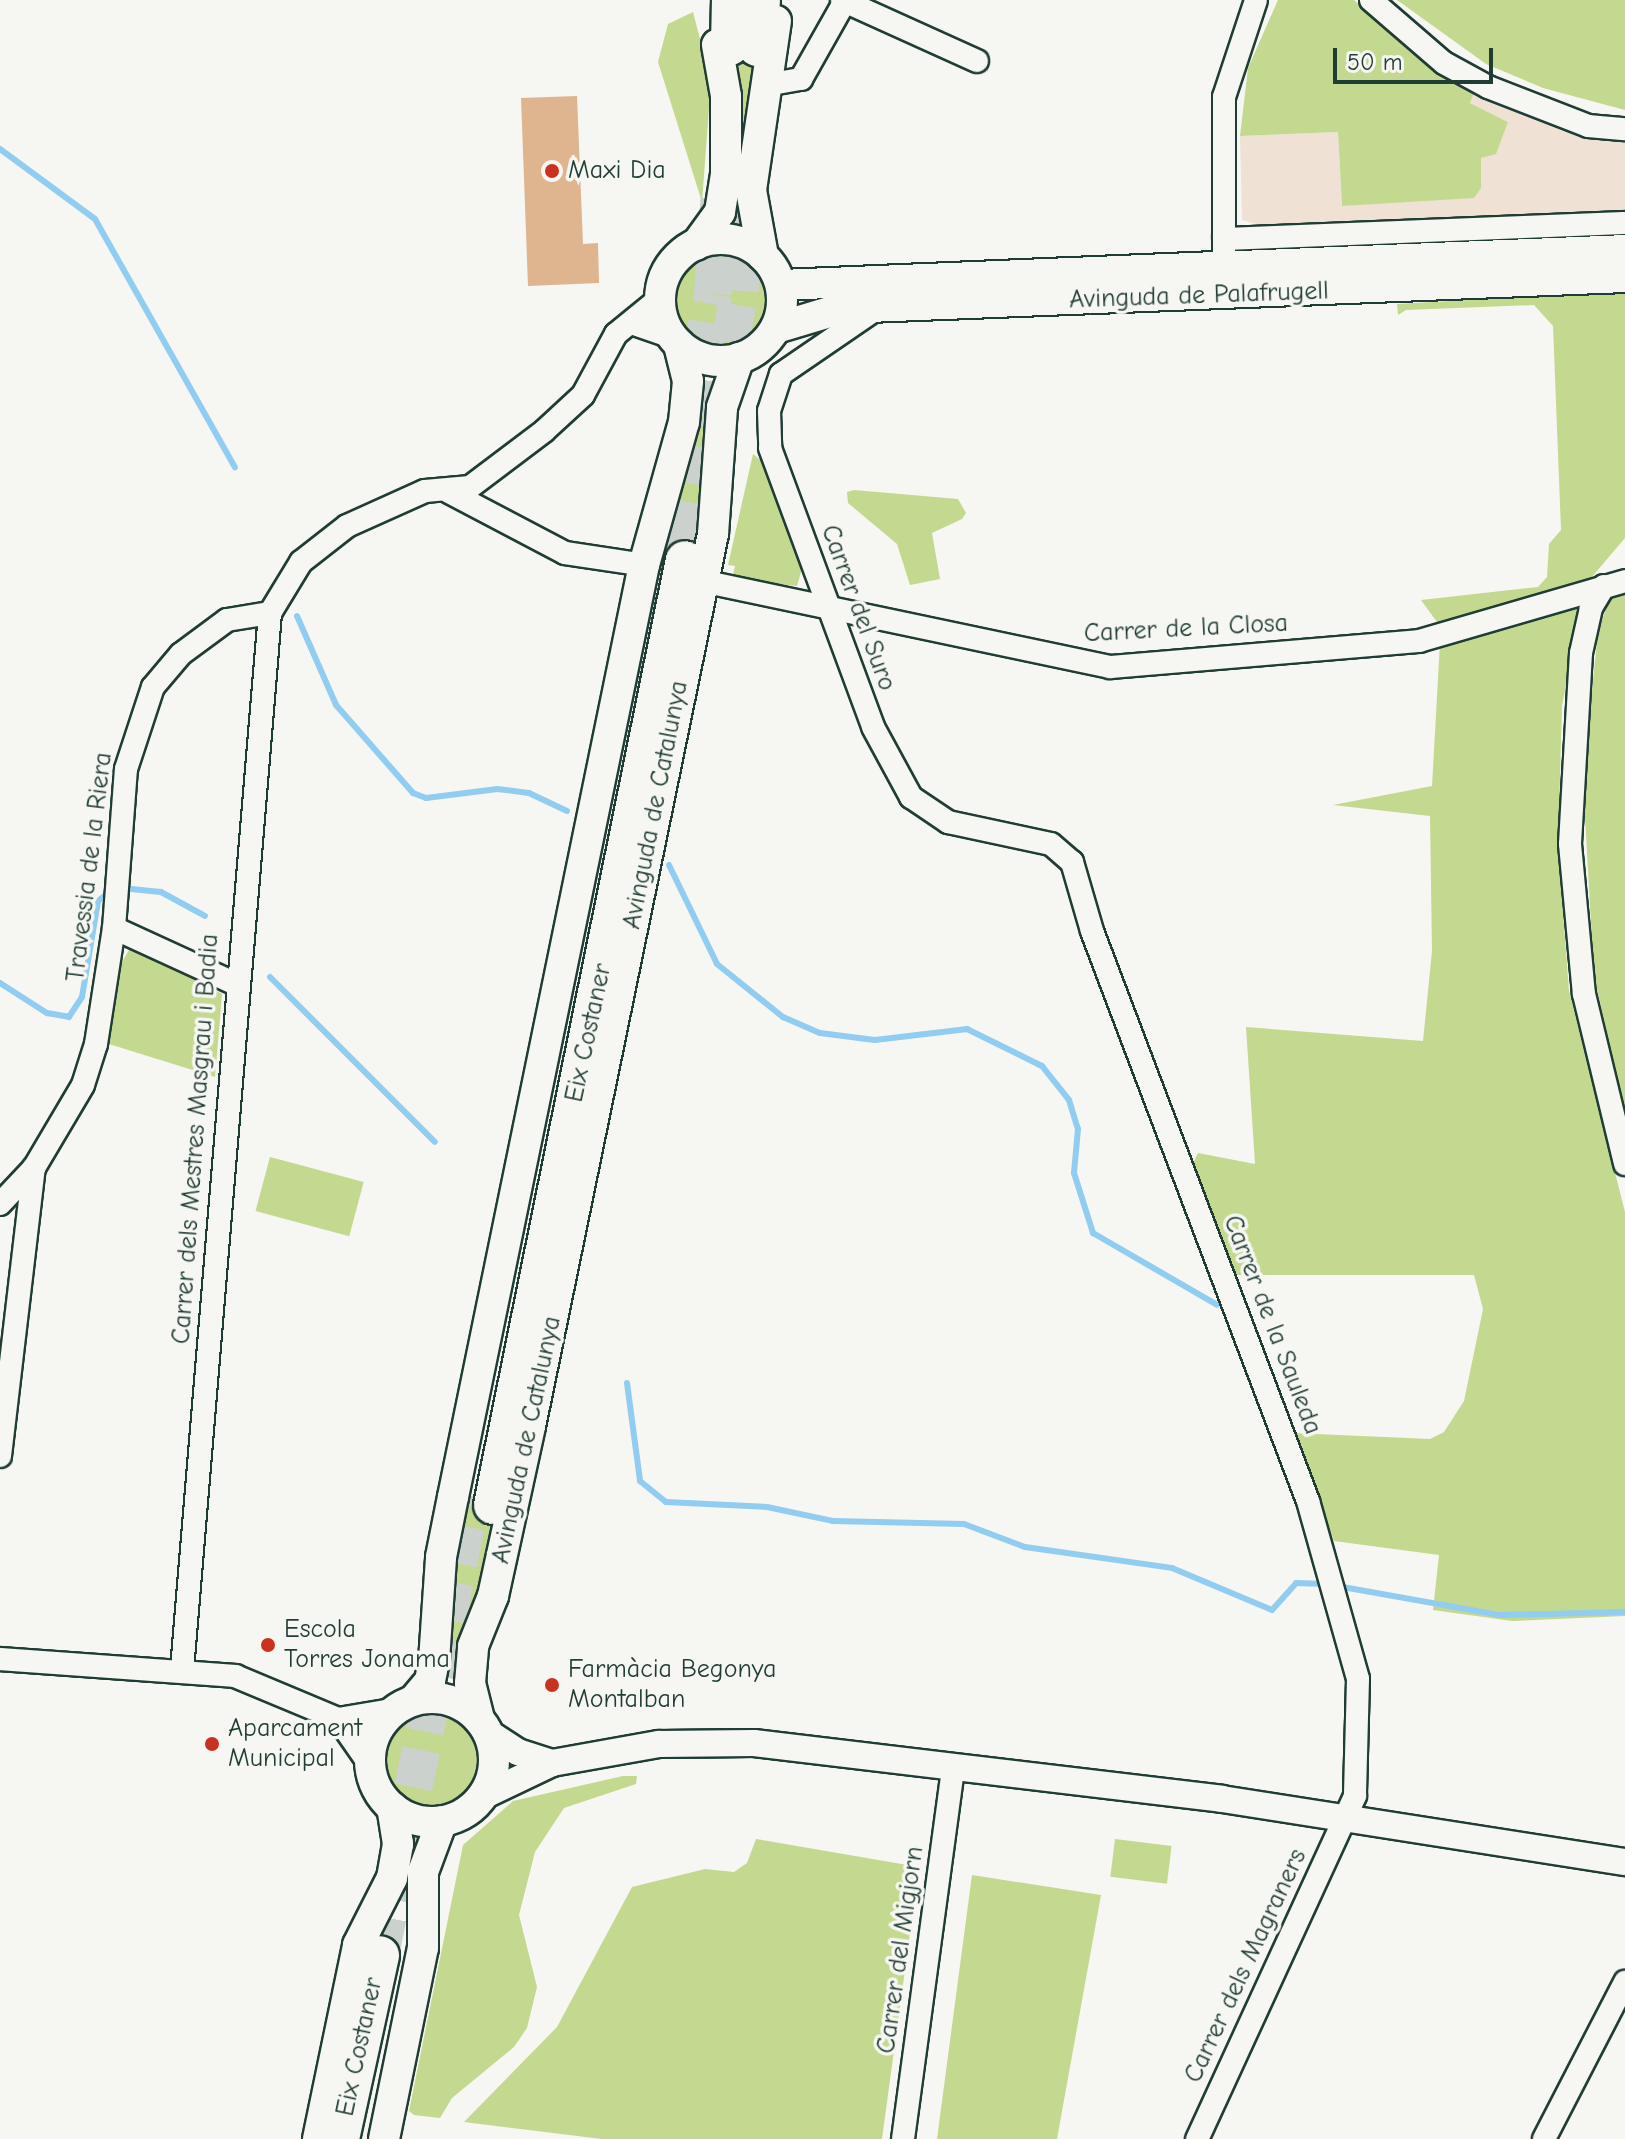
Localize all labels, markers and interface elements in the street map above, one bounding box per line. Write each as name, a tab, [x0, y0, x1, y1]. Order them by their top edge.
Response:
scale bar	[1337, 32, 1497, 82]
text: 50 m	[1347, 48, 1403, 76]
place label: Maxi Dia	[568, 155, 666, 187]
marker: Maxi Dia	[543, 162, 561, 180]
street label: Avinguda de Palafrugell	[1069, 276, 1329, 316]
street label: Carrer del Suro	[814, 521, 902, 695]
street label: Carrer de la Closa	[1083, 608, 1289, 650]
street label: Avinguda de Catalunya	[617, 678, 695, 932]
street label: Travessia de la Riera	[60, 751, 120, 983]
street label: Carrer dels Mestres Masgrau i Badia	[166, 933, 226, 1345]
street label: Eix Costaner	[559, 961, 619, 1105]
street label: Carrer de la Sauleda	[1216, 1211, 1328, 1439]
street label: Avinguda de Catalunya	[486, 1313, 568, 1567]
place label: Escola Torres Jonama	[284, 1614, 450, 1676]
marker: Escola Torres Jonama	[259, 1636, 277, 1654]
place label: Farmàcia Begonya Montalban	[568, 1654, 776, 1716]
marker: Farmàcia Begonya Montalban	[543, 1676, 561, 1694]
place label: Aparcament Municipal	[228, 1713, 362, 1774]
marker: Aparcament Municipal	[203, 1735, 221, 1753]
street label: Carrer del Migjorn	[871, 1844, 931, 2056]
street label: Carrer dels Magraners	[1178, 1844, 1314, 2088]
street label: Eix Costaner	[330, 1975, 390, 2119]

